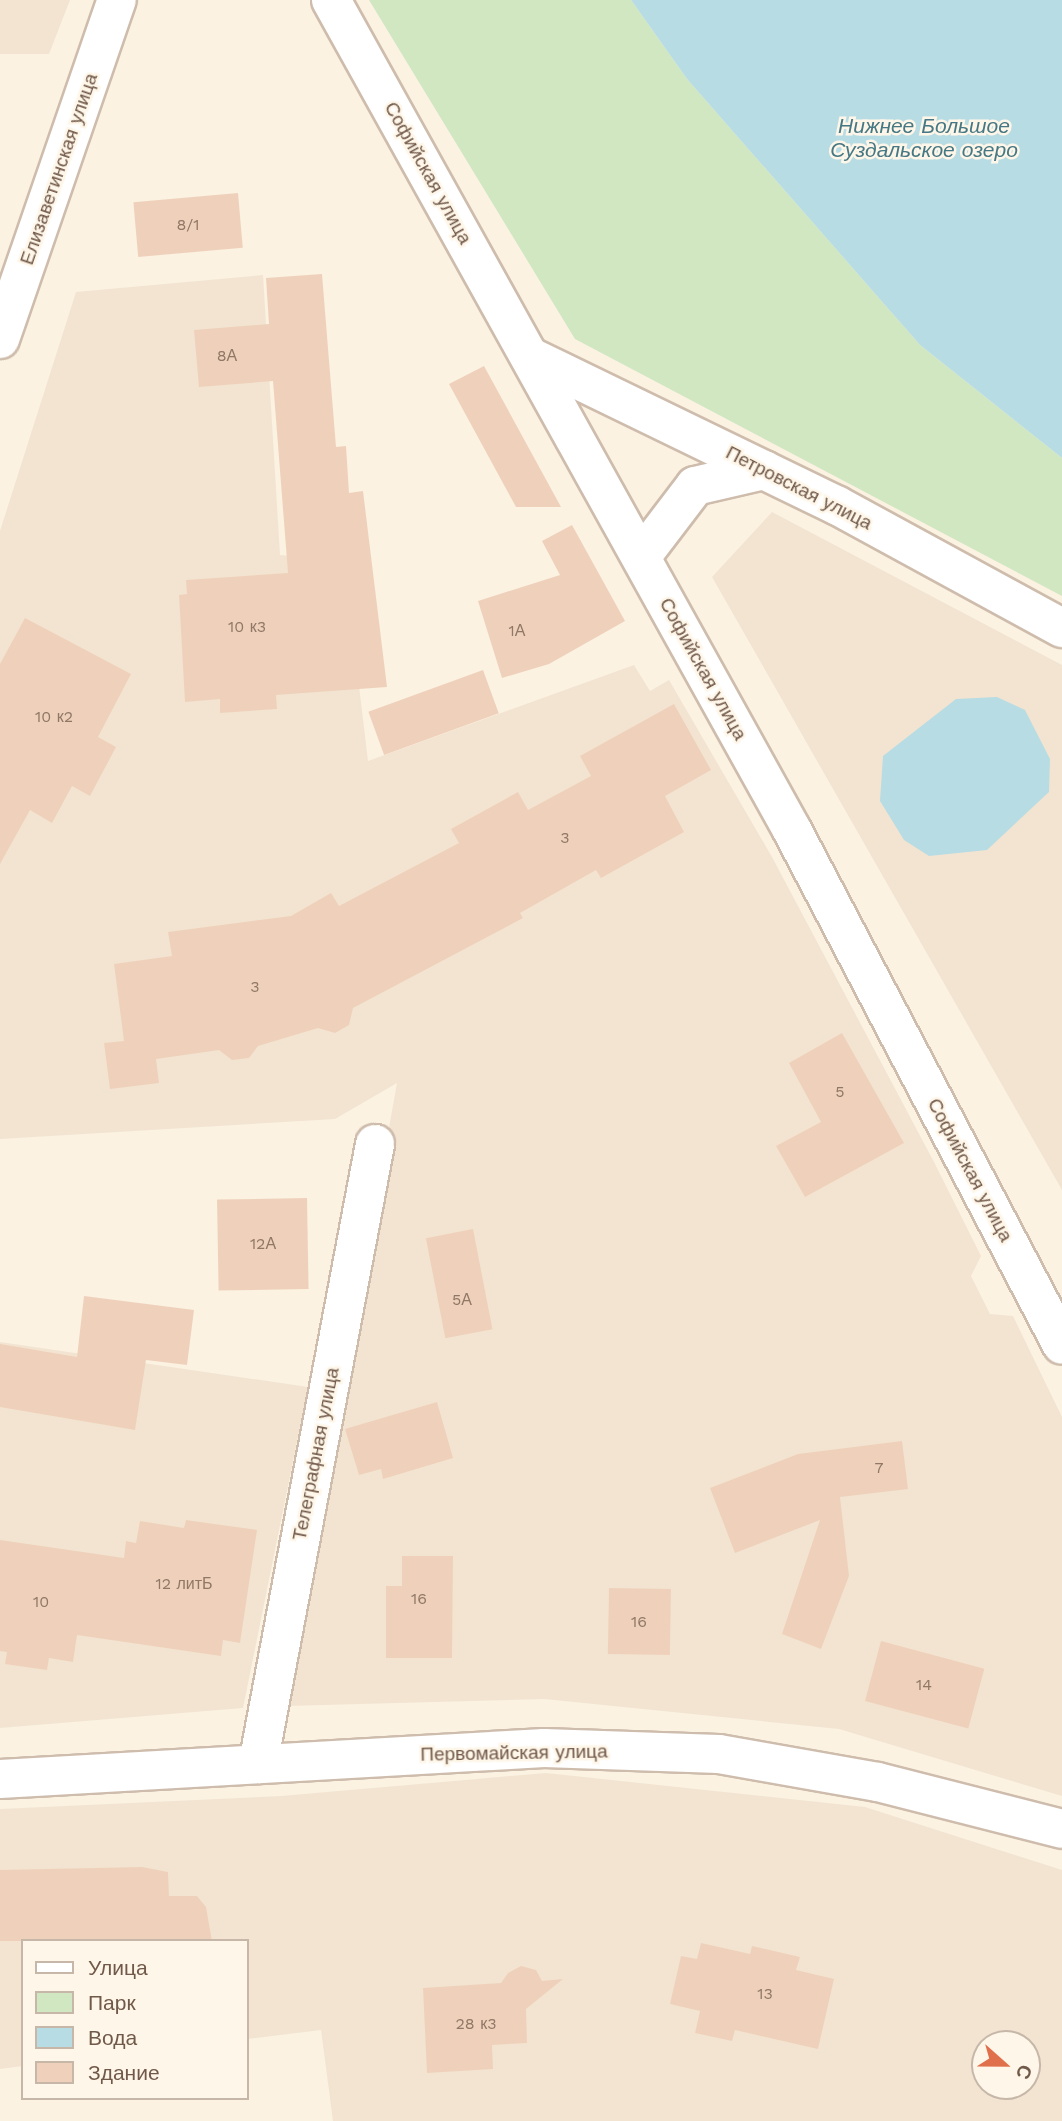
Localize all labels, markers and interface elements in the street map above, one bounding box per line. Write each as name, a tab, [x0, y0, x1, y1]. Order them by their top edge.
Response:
street label: Елизаветинская улица	[15, 70, 103, 268]
street label: Софийская улица	[380, 98, 476, 248]
water label: Нижнее Большое Суздальское озеро	[830, 113, 1018, 163]
house number: 8/1	[176, 215, 200, 235]
house number: 8А	[217, 346, 237, 366]
street label: Петровская улица	[722, 441, 876, 535]
street label: Софийская улица	[655, 594, 751, 744]
house number: 10 к3	[228, 617, 266, 637]
house number: 1А	[509, 621, 525, 641]
house number: 10 к2	[35, 707, 73, 727]
house number: 3	[560, 828, 570, 848]
house number: 3	[250, 977, 260, 997]
house number: 5	[835, 1082, 845, 1102]
street label: Софийская улица	[923, 1094, 1017, 1246]
house number: 12А	[250, 1234, 276, 1254]
house number: 5А	[452, 1290, 472, 1310]
street label: Телеграфная улица	[288, 1365, 344, 1543]
house number: 7	[875, 1458, 883, 1478]
house number: 12 литБ	[155, 1574, 213, 1594]
house number: 16	[411, 1589, 427, 1609]
house number: 10	[33, 1592, 49, 1612]
house number: 16	[631, 1612, 647, 1632]
house number: 14	[916, 1675, 932, 1695]
street label: Первомайская улица	[420, 1740, 608, 1766]
legend	[21, 1939, 248, 2100]
text: Улица	[88, 1955, 148, 1980]
house number: 13	[757, 1984, 773, 2004]
text: Парк	[88, 1990, 136, 2015]
house number: 28 к3	[456, 2014, 496, 2034]
text: Вода	[88, 2025, 137, 2050]
north arrow	[971, 2030, 1041, 2100]
text: Здание	[88, 2060, 160, 2085]
text: С	[1011, 2061, 1037, 2083]

